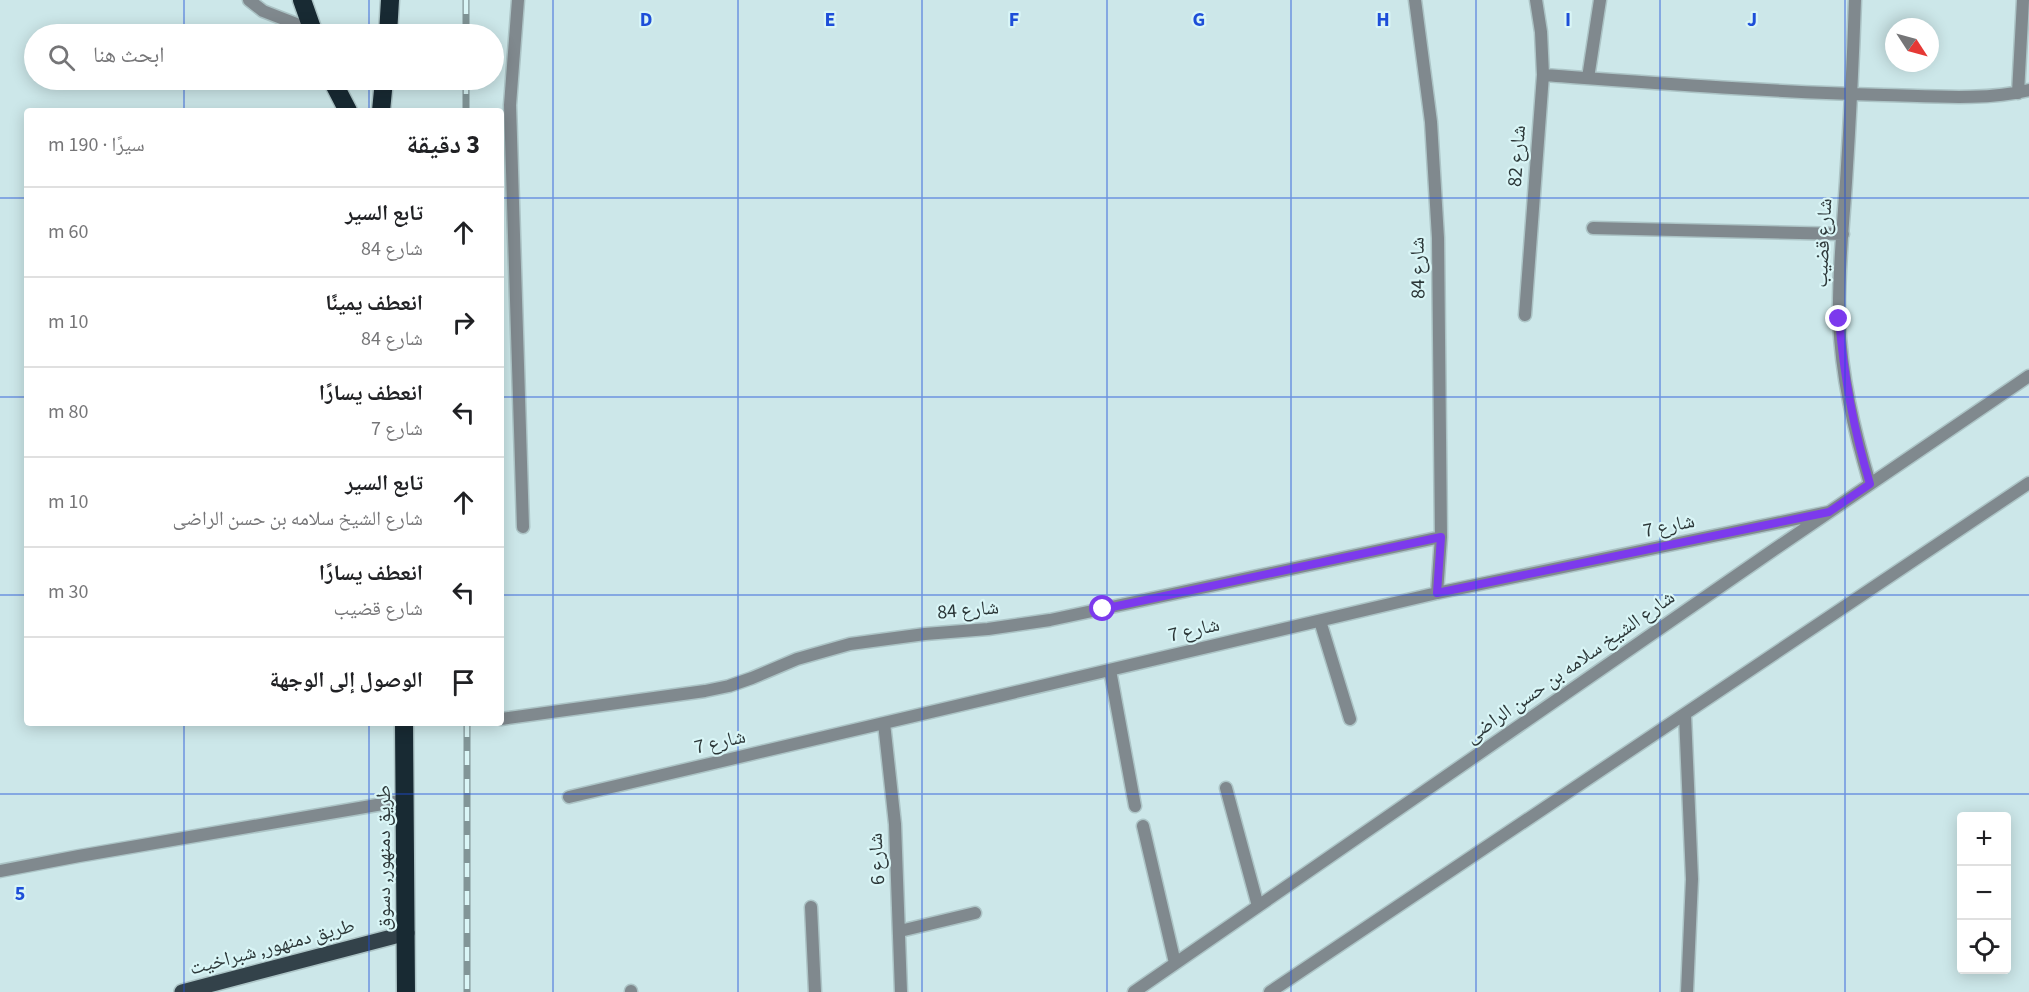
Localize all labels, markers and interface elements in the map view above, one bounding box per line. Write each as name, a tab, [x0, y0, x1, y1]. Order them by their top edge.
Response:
text: D	[640, 6, 652, 34]
text: E	[825, 6, 835, 34]
text: F	[1009, 6, 1019, 34]
text: G	[1193, 6, 1205, 34]
text: H	[1376, 6, 1390, 34]
text: I	[1565, 6, 1571, 34]
text: J	[1747, 6, 1757, 34]
north arrow	[1885, 18, 1939, 72]
search box	[24, 24, 504, 90]
text: ابحث هنا	[93, 39, 164, 71]
icon: search	[45, 41, 78, 74]
street label: شارع 82	[1501, 124, 1533, 188]
text: 3 دقيقة	[406, 126, 480, 163]
text: سيرًا · 190 m	[48, 131, 145, 159]
text: تابع السير	[345, 197, 423, 229]
street label: شارع قضيب	[1807, 198, 1839, 288]
icon: ahead	[447, 216, 480, 249]
text: 60 m	[48, 218, 88, 246]
text: شارع 84	[361, 235, 423, 263]
street label: شارع 84	[1403, 237, 1433, 299]
text: انعطف يمينًا	[325, 287, 423, 319]
route end	[1825, 305, 1851, 331]
icon: right	[447, 306, 480, 339]
text: 10 m	[48, 308, 88, 336]
text: شارع 84	[361, 325, 423, 353]
text: انعطف يسارًا	[319, 377, 423, 409]
icon: left	[447, 396, 480, 429]
text: 80 m	[48, 398, 88, 426]
text: شارع 7	[371, 415, 423, 443]
text: تابع السير	[345, 467, 423, 499]
icon: ahead	[447, 486, 480, 519]
text: 10 m	[48, 488, 88, 516]
text: شارع الشيخ سلامه بن حسن الراضى	[173, 505, 423, 533]
street label: شارع 7	[1641, 507, 1697, 545]
text: انعطف يسارًا	[319, 557, 423, 589]
icon: left	[447, 576, 480, 609]
text: 30 m	[48, 578, 88, 606]
street label: شارع الشيخ سلامه بن حسن الراضى	[1459, 584, 1681, 750]
street label: شارع 84	[936, 593, 1000, 627]
text: شارع قضيب	[333, 595, 423, 623]
route start	[1089, 595, 1115, 621]
street label: شارع 7	[1166, 611, 1222, 649]
text: الوصول إلى الوجهة	[270, 664, 423, 696]
icon: arrive	[447, 666, 480, 699]
street label: شارع 7	[692, 723, 748, 761]
street label: طريق دمنهور, دسوق	[370, 785, 398, 931]
map controls	[1957, 812, 2011, 974]
button: +	[1957, 812, 2011, 866]
street label: شارع 6	[862, 832, 892, 886]
button: −	[1957, 866, 2011, 920]
text: 5	[15, 880, 25, 908]
street label: طريق دمنهور, شبراخيت	[186, 911, 358, 983]
button: locate	[1957, 920, 2011, 974]

